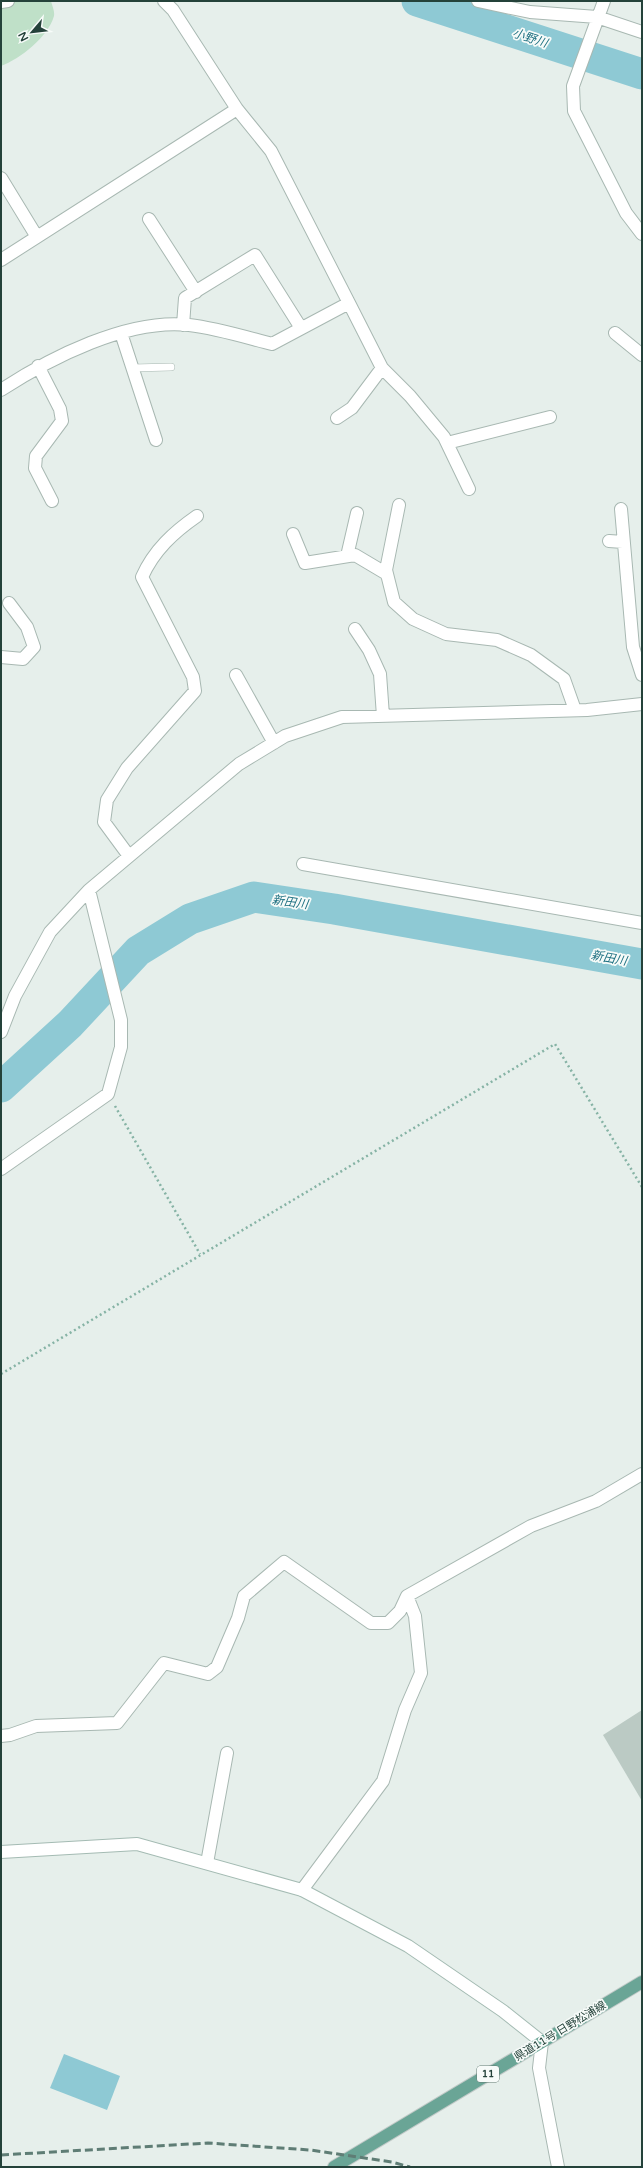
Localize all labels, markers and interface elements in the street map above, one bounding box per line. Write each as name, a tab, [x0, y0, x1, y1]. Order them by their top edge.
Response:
north arrow	[12, 12, 52, 52]
water label: 小野川	[511, 26, 551, 51]
text: N	[16, 30, 31, 43]
water label: 新田川	[271, 893, 311, 912]
water label: 新田川	[590, 948, 630, 968]
street label: 県道11号 日野松浦線	[512, 1998, 608, 2064]
road number: 11	[477, 2066, 499, 2082]

